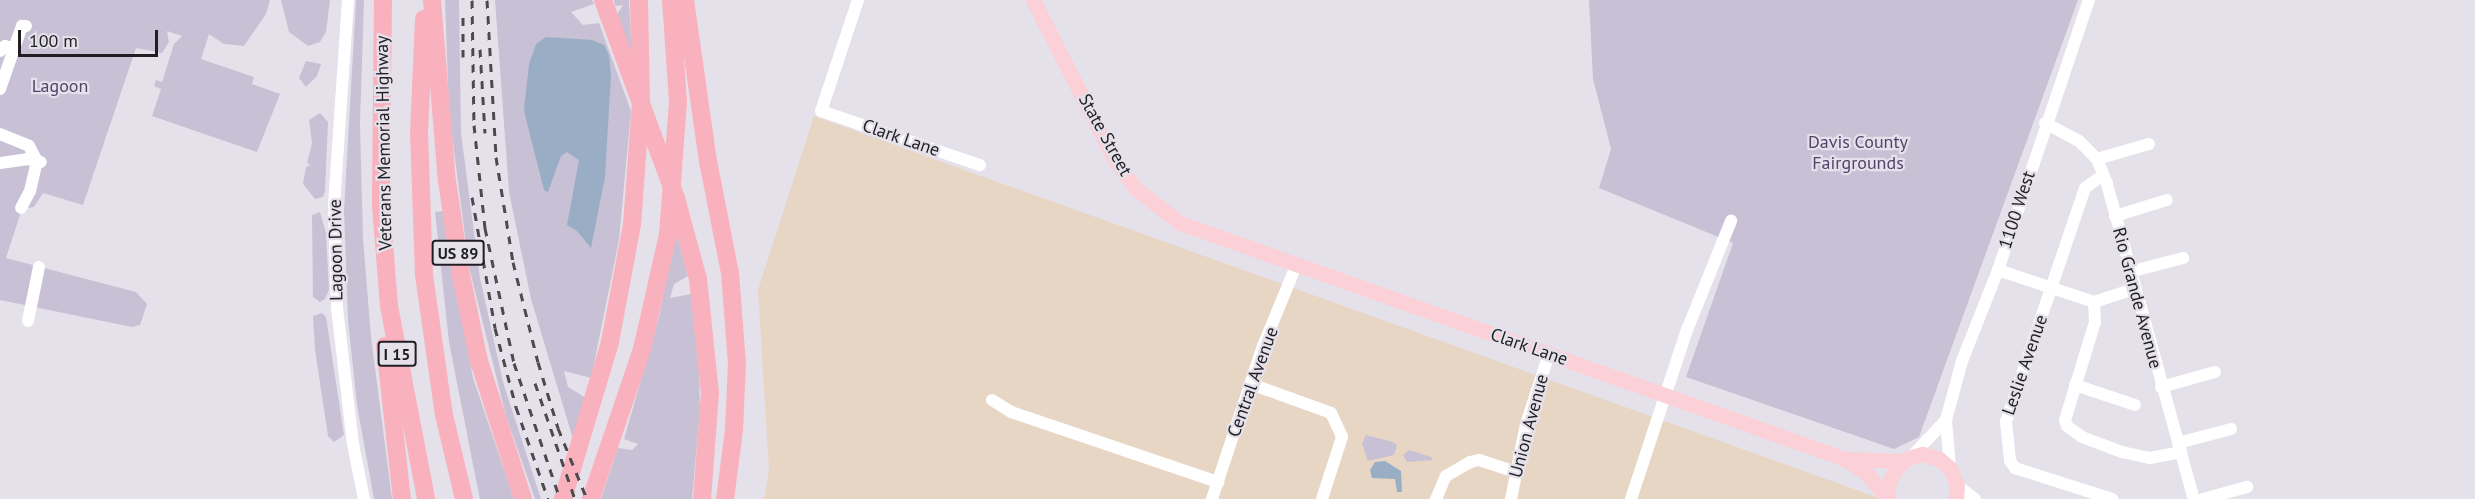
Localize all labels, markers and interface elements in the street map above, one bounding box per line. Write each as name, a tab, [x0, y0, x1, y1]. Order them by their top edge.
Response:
scale bar	[21, 18, 160, 56]
text: 100 m	[29, 29, 78, 52]
street label: Veterans Memorial Highway	[371, 35, 397, 251]
park label: Lagoon	[32, 75, 88, 97]
street label: State Street	[1074, 90, 1136, 180]
street label: Clark Lane	[859, 115, 943, 161]
park label: Davis County Fairgrounds	[1808, 132, 1908, 174]
street label: 1100 West	[1994, 168, 2040, 252]
street label: Lagoon Drive	[324, 199, 348, 301]
street label: Rio Grande Avenue	[2108, 225, 2166, 371]
road number: US 89	[431, 240, 485, 266]
street label: Leslie Avenue	[1998, 312, 2052, 418]
street label: Central Avenue	[1223, 324, 1283, 440]
street label: Clark Lane	[1487, 324, 1571, 370]
road number: I 15	[378, 341, 416, 367]
street label: Union Avenue	[1505, 372, 1553, 480]

